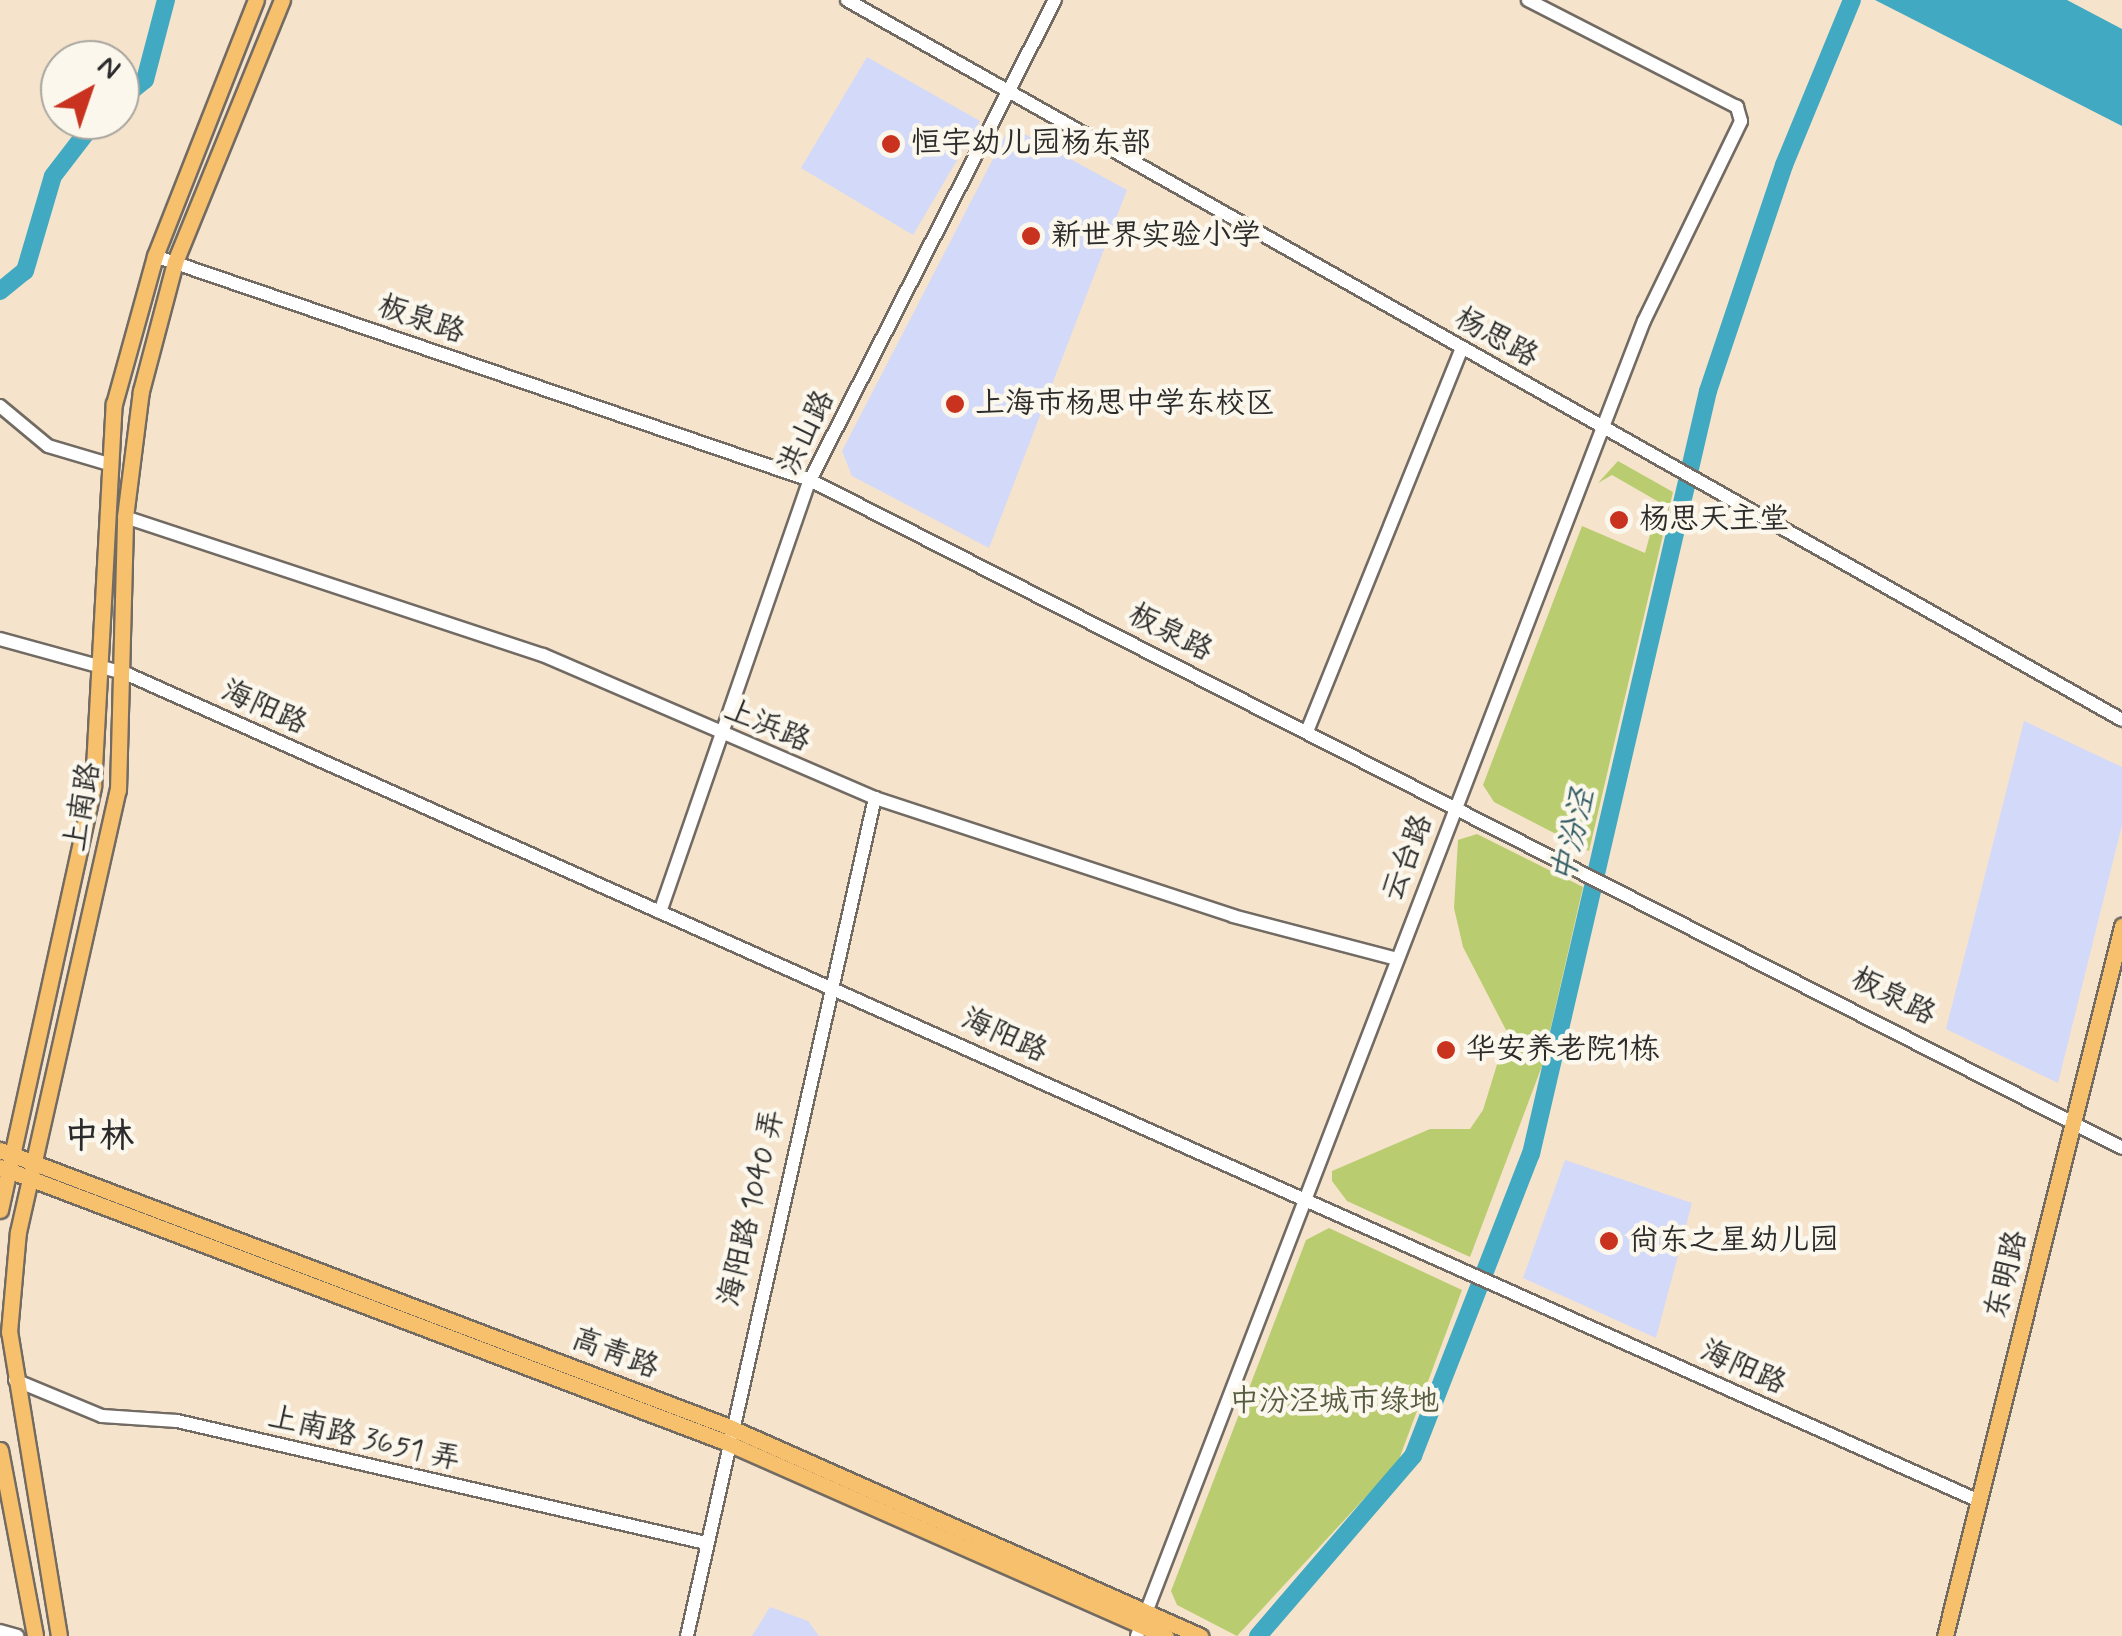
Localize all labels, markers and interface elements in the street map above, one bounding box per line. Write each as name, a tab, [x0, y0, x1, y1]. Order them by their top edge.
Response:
north arrow	[40, 40, 140, 140]
text: N	[89, 48, 127, 88]
place label: 恒宇幼儿园杨东部	[911, 126, 1151, 162]
marker: 恒宇幼儿园杨东部	[880, 133, 902, 155]
place label: 新世界实验小学	[1051, 218, 1261, 254]
marker: 新世界实验小学	[1020, 225, 1042, 247]
street label: 板泉路	[373, 288, 469, 352]
street label: 杨思路	[1448, 300, 1544, 376]
street label: 洪山路	[771, 385, 843, 481]
place label: 上海市杨思中学东校区	[975, 386, 1275, 422]
marker: 上海市杨思中学东校区	[944, 393, 966, 415]
place label: 杨思天主堂	[1639, 502, 1789, 538]
marker: 杨思天主堂	[1608, 509, 1630, 531]
street label: 板泉路	[1122, 597, 1218, 669]
street label: 海阳路	[216, 673, 312, 743]
street label: 上浜路	[719, 692, 815, 760]
street label: 上南路	[57, 760, 109, 854]
water label: 中汾泾	[1544, 785, 1604, 887]
street label: 云台路	[1375, 810, 1441, 906]
street label: 板泉路	[1845, 961, 1941, 1033]
street label: 海阳路	[956, 1001, 1052, 1071]
place label: 华安养老院1栋	[1466, 1032, 1659, 1068]
marker: 华安养老院1栋	[1435, 1039, 1457, 1061]
street label: 海阳路 1040 弄	[712, 1106, 792, 1310]
district label: 中林	[64, 1116, 134, 1158]
place label: 尚东之星幼儿园	[1629, 1223, 1839, 1259]
street label: 东明路	[1979, 1227, 2035, 1323]
marker: 尚东之星幼儿园	[1598, 1230, 1620, 1252]
street label: 高青路	[567, 1321, 663, 1387]
street label: 海阳路	[1695, 1333, 1791, 1403]
park label: 中汾泾城市绿地	[1229, 1384, 1439, 1420]
street label: 上南路 3651 弄	[264, 1399, 464, 1479]

